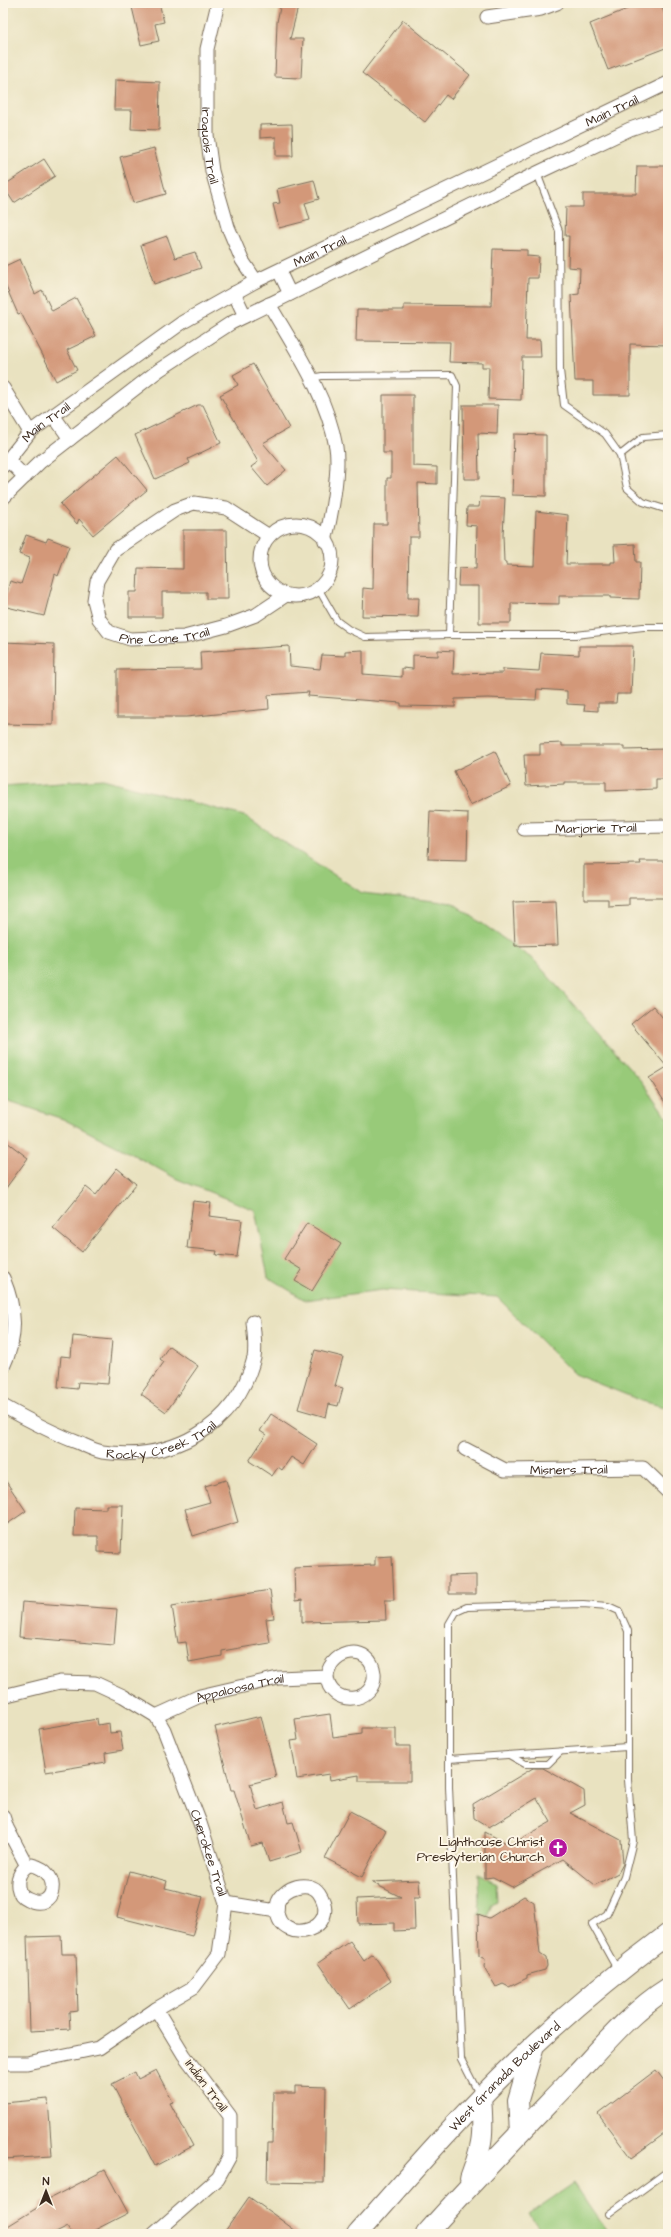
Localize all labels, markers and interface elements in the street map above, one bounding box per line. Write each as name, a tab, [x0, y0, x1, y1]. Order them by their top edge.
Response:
street label: Main Trail	[582, 91, 642, 132]
street label: Iroquois Trail	[197, 107, 223, 186]
street label: Main Trail	[290, 231, 349, 272]
street label: Main Trail	[18, 398, 74, 446]
street label: Pine Cone Trail	[117, 623, 211, 649]
street label: Marjorie Trail	[555, 819, 637, 838]
street label: Rocky Creek Trail	[105, 1417, 220, 1464]
street label: Misners Trail	[530, 1461, 608, 1480]
street label: Appaloosa Trail	[193, 1670, 284, 1707]
street label: Cherokee Trail	[186, 1807, 231, 1899]
place label: Lighthouse Christ Presbyterian Church	[417, 1833, 545, 1867]
church icon: Lighthouse Christ Presbyterian Church	[547, 1837, 569, 1859]
street label: West Granada Boulevard	[445, 2017, 565, 2136]
street label: Indian Trail	[181, 2056, 232, 2116]
north arrow	[26, 2171, 66, 2211]
text: N	[43, 2174, 50, 2189]

